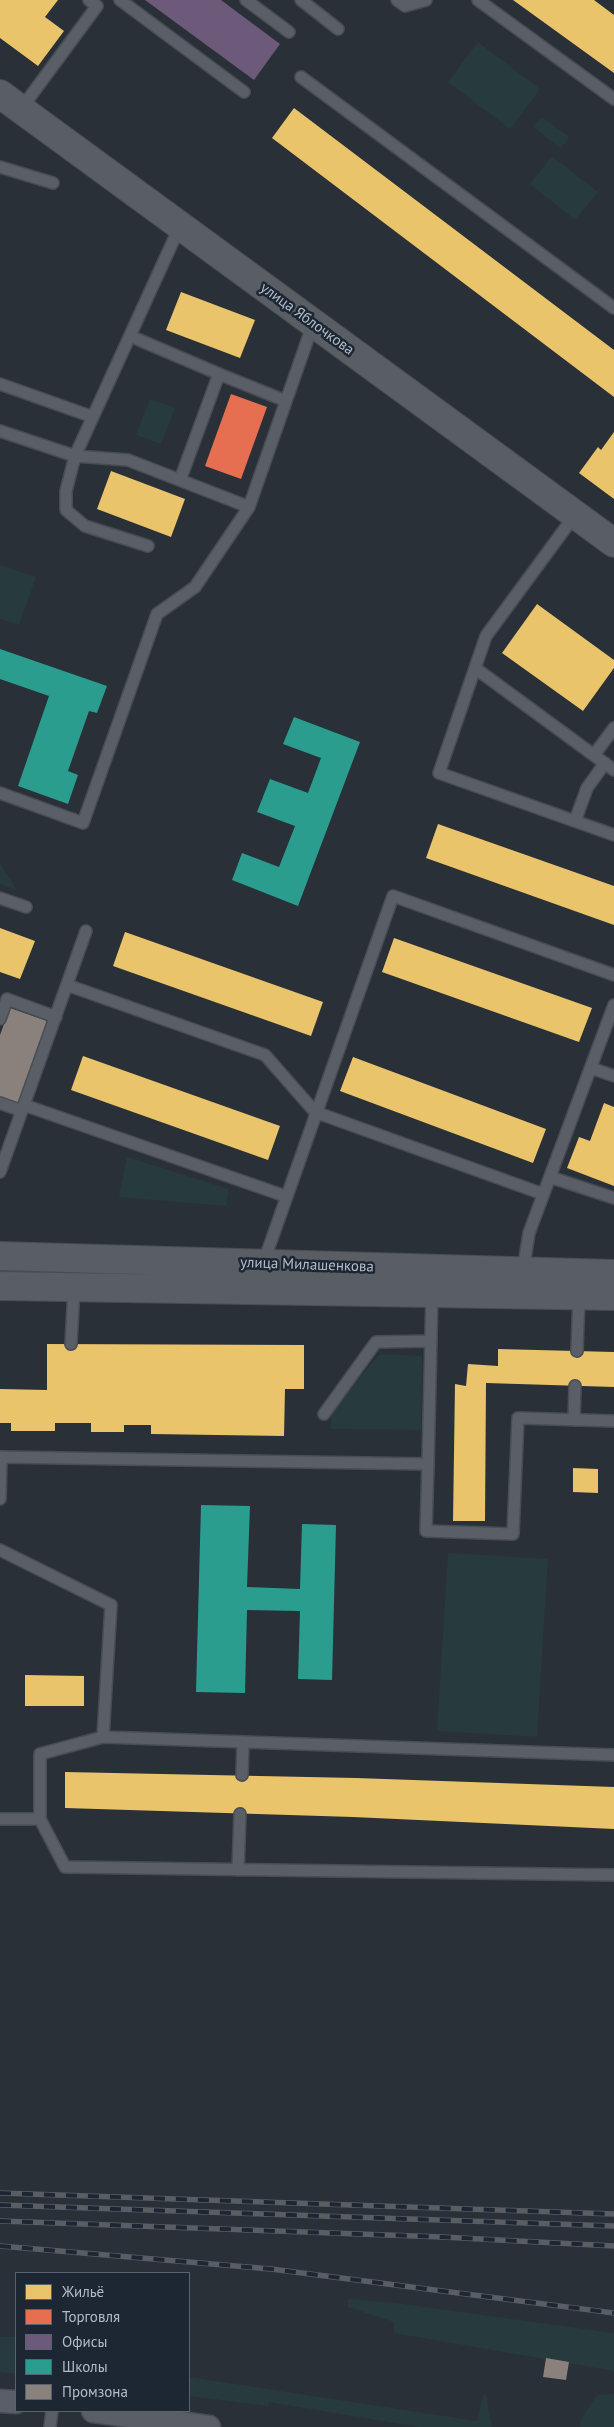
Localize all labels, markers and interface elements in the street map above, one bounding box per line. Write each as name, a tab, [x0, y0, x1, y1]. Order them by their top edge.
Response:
street label: улица Яблочкова	[257, 279, 357, 359]
street label: улица Милашенкова	[240, 1254, 374, 1276]
legend	[15, 2272, 190, 2412]
text: Жильё	[62, 2282, 104, 2301]
text: Торговля	[62, 2307, 120, 2326]
text: Офисы	[62, 2332, 107, 2351]
text: Школы	[62, 2357, 108, 2376]
text: Промзона	[62, 2382, 128, 2401]

